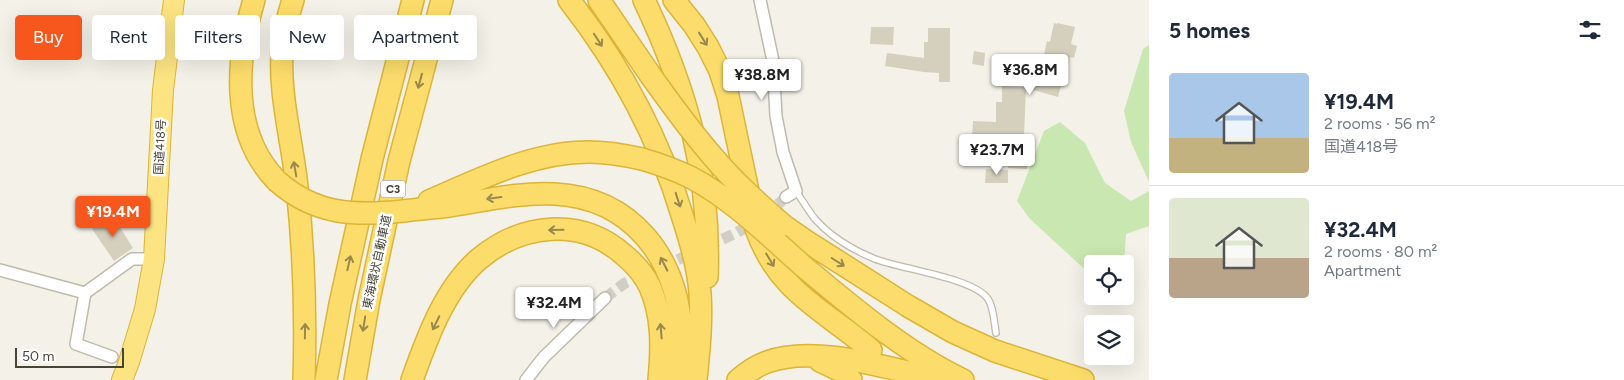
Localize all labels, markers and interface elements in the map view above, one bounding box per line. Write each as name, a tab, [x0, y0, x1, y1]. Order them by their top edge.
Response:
chip: Buy	[15, 15, 82, 60]
chip: Rent	[92, 15, 165, 60]
chip: Filters	[175, 15, 260, 60]
chip: New	[270, 15, 344, 60]
chip: Apartment	[354, 15, 477, 60]
icon: filters	[1576, 16, 1604, 44]
text: 5 homes	[1169, 18, 1250, 43]
one-way arrow	[698, 32, 709, 46]
one-way arrow	[592, 33, 603, 47]
pin: ¥36.8M	[989, 54, 1071, 96]
pin: ¥38.8M	[721, 58, 803, 101]
text: ¥36.8M	[1002, 60, 1058, 79]
text: ¥38.8M	[734, 65, 790, 84]
one-way arrow	[415, 72, 425, 88]
text: ¥19.4M	[1324, 89, 1394, 114]
icon: home	[1209, 93, 1269, 153]
text: 2 rooms · 56 m²	[1324, 114, 1436, 133]
street label: 国道418号	[152, 119, 168, 175]
pin: ¥23.7M	[956, 134, 1038, 176]
text: 国道418号	[1324, 137, 1398, 156]
text: ¥23.7M	[970, 140, 1024, 159]
one-way arrow	[289, 162, 299, 178]
road number: C3	[380, 180, 406, 198]
one-way arrow	[674, 192, 683, 208]
one-way arrow	[486, 194, 502, 204]
pin: ¥19.4M	[72, 196, 154, 238]
text: ¥19.4M	[86, 202, 140, 221]
street label: 東海環状自動車道	[360, 214, 394, 310]
text: ¥32.4M	[1324, 217, 1397, 242]
icon: home	[1209, 218, 1269, 278]
one-way arrow	[548, 225, 564, 234]
text: 2 rooms · 80 m²	[1324, 242, 1437, 261]
one-way arrow	[766, 252, 776, 266]
map controls	[1084, 255, 1134, 365]
button: locate	[1084, 255, 1134, 305]
one-way arrow	[345, 256, 354, 272]
one-way arrow	[659, 257, 668, 272]
one-way arrow	[831, 257, 845, 267]
text: Apartment	[1324, 261, 1401, 280]
pin: ¥32.4M	[513, 286, 595, 329]
text: ¥32.4M	[526, 293, 582, 312]
one-way arrow	[431, 315, 440, 330]
button: layers	[1084, 315, 1134, 365]
one-way arrow	[359, 316, 369, 332]
one-way arrow	[300, 324, 310, 340]
one-way arrow	[656, 324, 666, 340]
scale bar	[15, 345, 124, 368]
text: 50 m	[22, 348, 54, 365]

